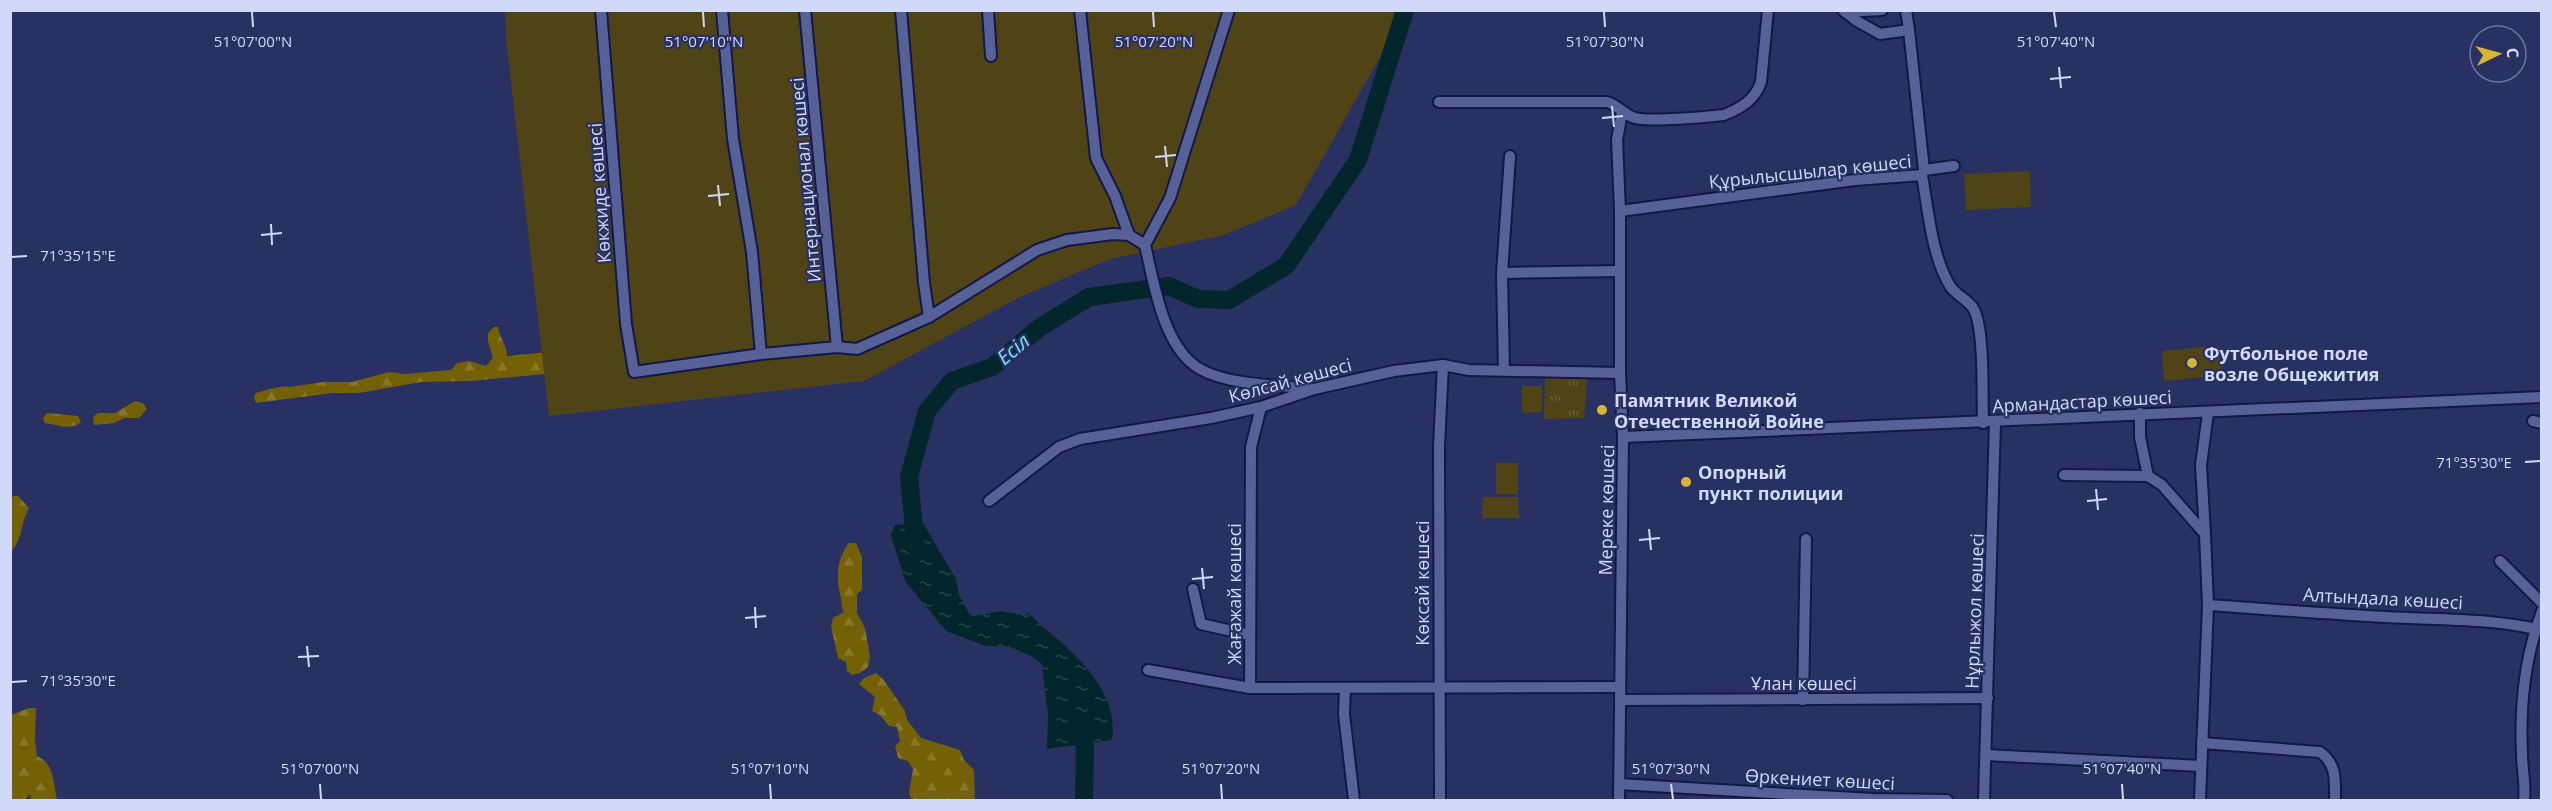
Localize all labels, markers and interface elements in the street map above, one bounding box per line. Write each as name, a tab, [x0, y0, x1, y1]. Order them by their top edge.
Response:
north arrow	[2468, 24, 2528, 84]
text: 51°07'00"N	[214, 31, 292, 51]
text: 51°07'10"N	[665, 31, 743, 51]
text: 51°07'20"N	[1115, 31, 1193, 51]
text: 51°07'30"N	[1566, 31, 1644, 51]
text: 51°07'40"N	[2017, 31, 2095, 51]
text: С	[2502, 47, 2524, 59]
street label: Интернационал көшесі	[784, 77, 826, 283]
street label: Көкжиде көшесі	[582, 122, 616, 264]
street label: Құрылысшылар көшесі	[1707, 148, 1913, 194]
text: 71°35'15"E	[40, 245, 116, 265]
water label: Есіл	[991, 327, 1035, 371]
place label: Футбольное поле возле Общежития	[2204, 341, 2380, 386]
street label: Көлсай көшесі	[1226, 352, 1354, 408]
marker: Футбольное поле возле Общежития	[2185, 356, 2199, 370]
street label: Армандастар көшесі	[1992, 384, 2172, 418]
place label: Памятник Великой Отечественной Войне	[1614, 388, 1824, 433]
marker: Памятник Великой Отечественной Войне	[1595, 403, 1609, 417]
street label: Мереке көшесі	[1593, 444, 1619, 576]
text: 71°35'30"E	[2436, 452, 2512, 472]
place label: Опорный пункт полиции	[1698, 460, 1843, 505]
marker: Опорный пункт полиции	[1679, 475, 1693, 489]
street label: Көксай көшесі	[1410, 520, 1434, 646]
street label: Жағажай көшесі	[1222, 523, 1246, 665]
street label: Нұрлыжол көшесі	[1959, 533, 1989, 689]
street label: Алтындала көшесі	[2302, 582, 2464, 614]
text: 71°35'30"E	[40, 670, 116, 690]
street label: Ұлан көшесі	[1751, 671, 1857, 695]
text: 51°07'00"N	[281, 758, 359, 778]
text: 51°07'10"N	[731, 758, 809, 778]
text: 51°07'20"N	[1182, 758, 1260, 778]
text: 51°07'30"N	[1632, 758, 1710, 778]
text: 51°07'40"N	[2083, 758, 2161, 778]
street label: Өркениет көшесі	[1744, 763, 1896, 795]

